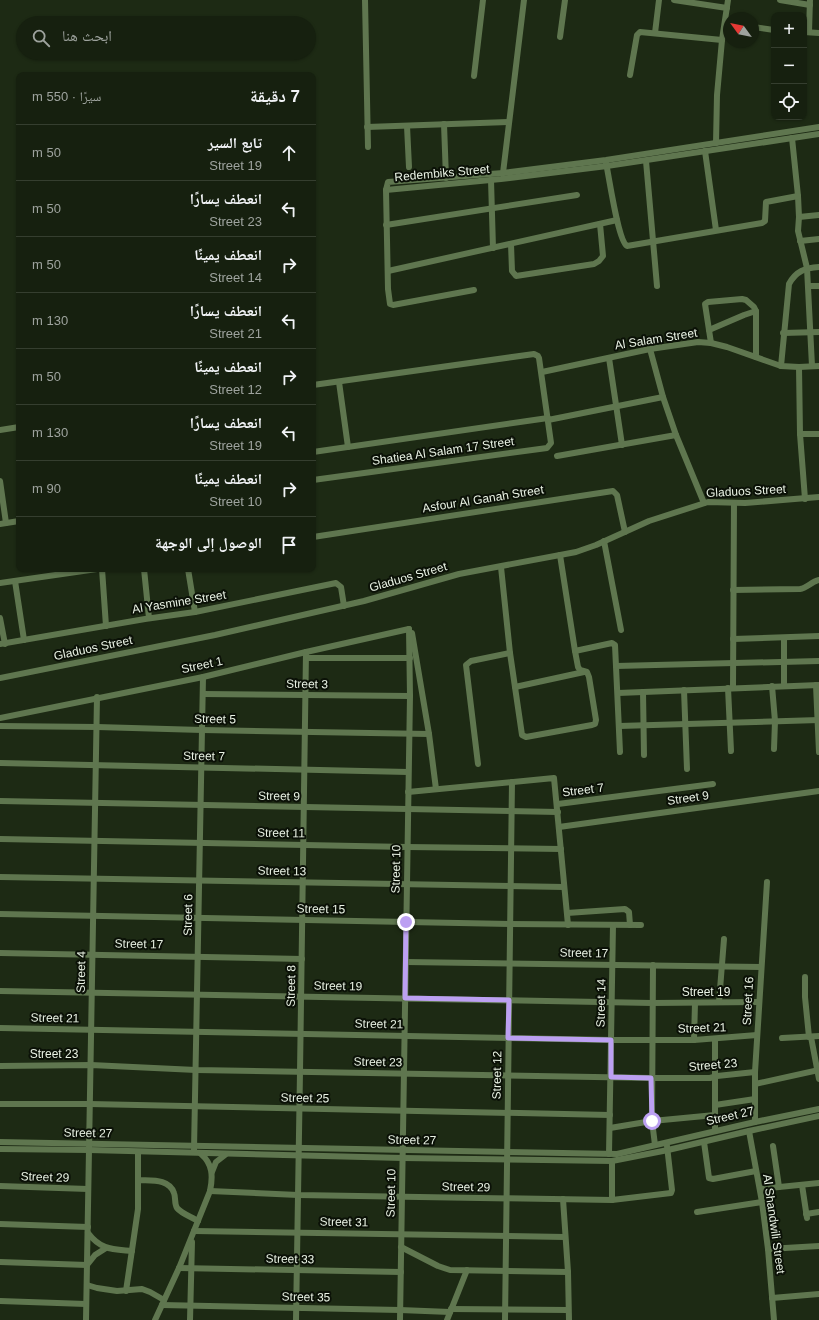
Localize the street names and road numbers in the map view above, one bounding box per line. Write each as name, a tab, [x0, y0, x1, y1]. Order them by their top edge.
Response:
street label: Redembiks Street	[394, 162, 491, 184]
street label: Al Salam Street	[614, 325, 699, 352]
street label: Shatiea Al Salam 17 Street	[371, 434, 516, 468]
street label: Asfour Al Ganah Street	[421, 482, 545, 516]
street label: Gladuos Street	[706, 482, 787, 500]
street label: Gladuos Street	[368, 559, 449, 595]
street label: Al Yasmine Street	[131, 588, 228, 616]
street label: Gladuos Street	[52, 633, 134, 663]
street label: Street 1	[180, 654, 224, 676]
street label: Street 3	[286, 677, 328, 691]
street label: Street 5	[194, 712, 236, 726]
street label: Street 7	[183, 749, 225, 763]
street label: Street 7	[561, 780, 605, 800]
street label: Street 9	[666, 788, 710, 808]
street label: Street 9	[258, 789, 300, 803]
street label: Street 11	[257, 826, 305, 840]
street label: Street 10	[389, 844, 403, 893]
street label: Street 13	[258, 864, 307, 878]
street label: Street 6	[181, 894, 195, 936]
street label: Street 15	[297, 902, 346, 916]
street label: Street 17	[115, 937, 164, 951]
street label: Street 17	[560, 946, 609, 960]
street label: Street 4	[74, 951, 88, 993]
street label: Street 8	[284, 965, 298, 1007]
street label: Street 16	[740, 976, 756, 1026]
street label: Street 14	[594, 978, 608, 1027]
street label: Street 19	[314, 979, 363, 993]
street label: Street 19	[682, 985, 731, 999]
street label: Street 21	[31, 1011, 80, 1025]
street label: Street 21	[355, 1017, 404, 1031]
street label: Street 21	[677, 1020, 727, 1036]
street label: Street 23	[30, 1047, 79, 1061]
street label: Street 12	[490, 1050, 504, 1099]
street label: Street 23	[354, 1055, 403, 1069]
street label: Street 23	[688, 1056, 738, 1074]
street label: Street 25	[281, 1091, 330, 1105]
street label: Street 27	[705, 1104, 756, 1128]
street label: Street 27	[64, 1126, 113, 1140]
street label: Street 27	[388, 1133, 437, 1147]
street label: Street 10	[384, 1168, 398, 1217]
street label: Street 29	[20, 1169, 70, 1185]
street label: Al Shandwili Street	[760, 1173, 788, 1276]
street label: Street 29	[442, 1180, 491, 1194]
street label: Street 31	[320, 1215, 369, 1229]
street label: Street 33	[266, 1252, 315, 1266]
street label: Street 35	[282, 1290, 331, 1304]

